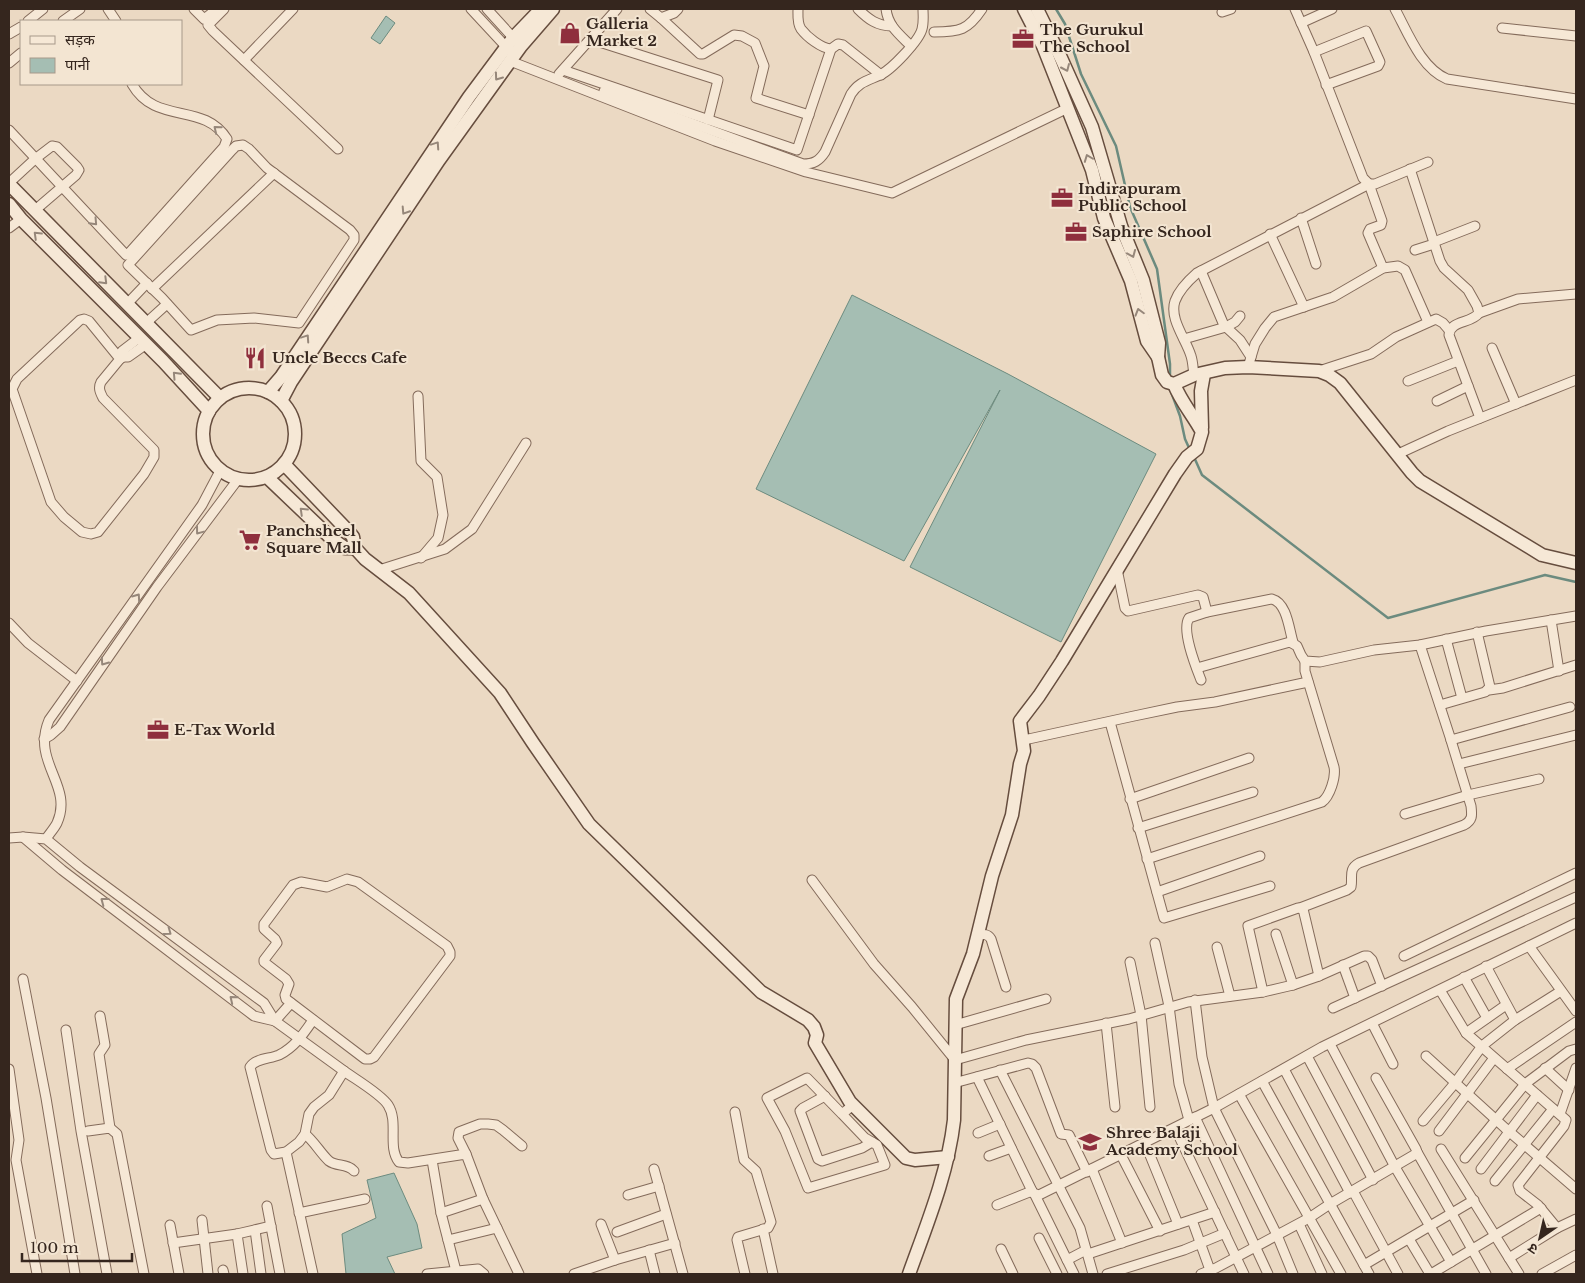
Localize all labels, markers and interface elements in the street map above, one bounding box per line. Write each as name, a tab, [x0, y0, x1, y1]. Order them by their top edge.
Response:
place label: Galleria Market 2	[586, 14, 657, 50]
legend	[20, 20, 182, 85]
shop icon: Galleria Market 2	[557, 20, 583, 46]
place label: The Gurukul The School	[1040, 20, 1144, 56]
office icon: The Gurukul The School	[1010, 26, 1036, 52]
text: सड़क	[65, 30, 95, 49]
text: पानी	[65, 55, 91, 74]
one-way arrow	[1059, 63, 1070, 72]
one-way arrow	[495, 71, 504, 81]
one-way arrow	[214, 126, 223, 134]
one-way arrow	[430, 141, 439, 151]
one-way arrow	[1084, 155, 1094, 163]
place label: Indirapuram Public School	[1078, 179, 1188, 215]
office icon: Indirapuram Public School	[1049, 185, 1075, 211]
one-way arrow	[402, 205, 411, 214]
one-way arrow	[88, 216, 97, 225]
office icon: Saphire School	[1063, 219, 1089, 245]
place label: Saphire School	[1092, 222, 1212, 241]
one-way arrow	[34, 232, 43, 241]
one-way arrow	[1126, 249, 1137, 258]
one-way arrow	[99, 275, 108, 284]
one-way arrow	[1135, 309, 1145, 317]
one-way arrow	[300, 334, 309, 344]
restaurant icon: Uncle Beccs Cafe	[242, 345, 268, 371]
place label: Uncle Beccs Cafe	[272, 348, 407, 367]
one-way arrow	[173, 372, 182, 381]
one-way arrow	[300, 508, 309, 517]
place label: Panchsheel Square Mall	[266, 521, 363, 557]
one-way arrow	[196, 525, 205, 535]
supermarket icon: Panchsheel Square Mall	[237, 527, 263, 553]
one-way arrow	[131, 593, 140, 603]
one-way arrow	[100, 657, 110, 666]
office icon: E-Tax World	[145, 717, 171, 743]
place label: E-Tax World	[174, 720, 276, 739]
one-way arrow	[100, 898, 110, 907]
one-way arrow	[162, 926, 172, 935]
one-way arrow	[230, 997, 239, 1005]
place label: Shree Balaji Academy School	[1105, 1123, 1238, 1159]
school or university icon: Shree Balaji Academy School	[1077, 1129, 1103, 1155]
north arrow	[1515, 1213, 1565, 1263]
scale bar	[22, 1230, 132, 1262]
text: 100 m	[30, 1238, 79, 1257]
text: उ	[1524, 1239, 1541, 1259]

